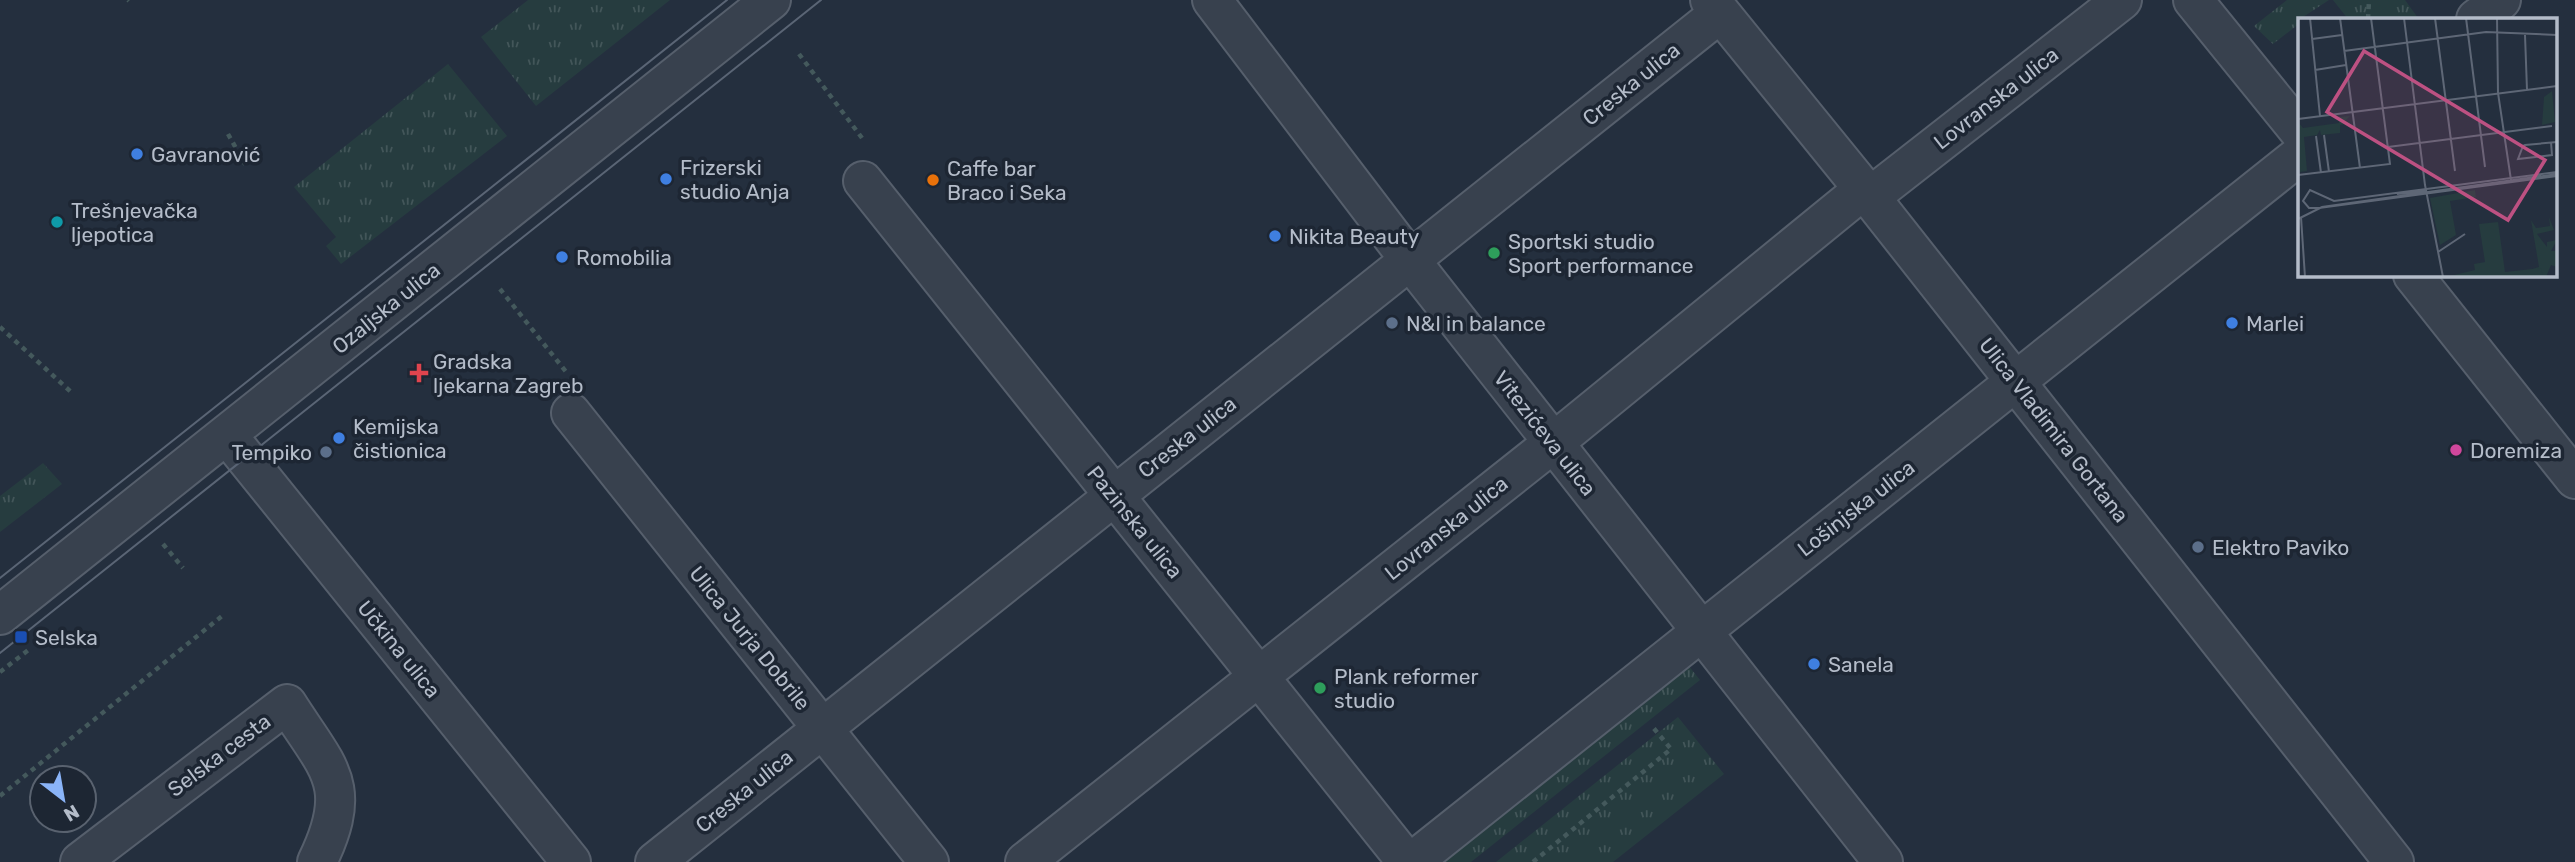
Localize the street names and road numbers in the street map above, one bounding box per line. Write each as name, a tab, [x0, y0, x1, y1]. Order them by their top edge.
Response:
street label: Creska ulica	[1577, 37, 1685, 131]
street label: Lovranska ulica	[1929, 42, 2063, 154]
street label: Ozaljska ulica	[327, 257, 445, 359]
street label: Ulica Vladimira Gortana	[1974, 333, 2134, 527]
street label: Vitezićeva ulica	[1489, 366, 1601, 500]
street label: Creska ulica	[1133, 391, 1241, 483]
street label: Lošinjska ulica	[1793, 455, 1919, 561]
street label: Pazinska ulica	[1082, 461, 1188, 583]
street label: Lovranska ulica	[1379, 471, 1513, 585]
street label: Ulica Jurja Dobrile	[684, 561, 816, 715]
street label: Učkina ulica	[352, 595, 446, 703]
street label: Selska cesta	[163, 708, 275, 802]
street label: Creska ulica	[690, 744, 798, 838]

